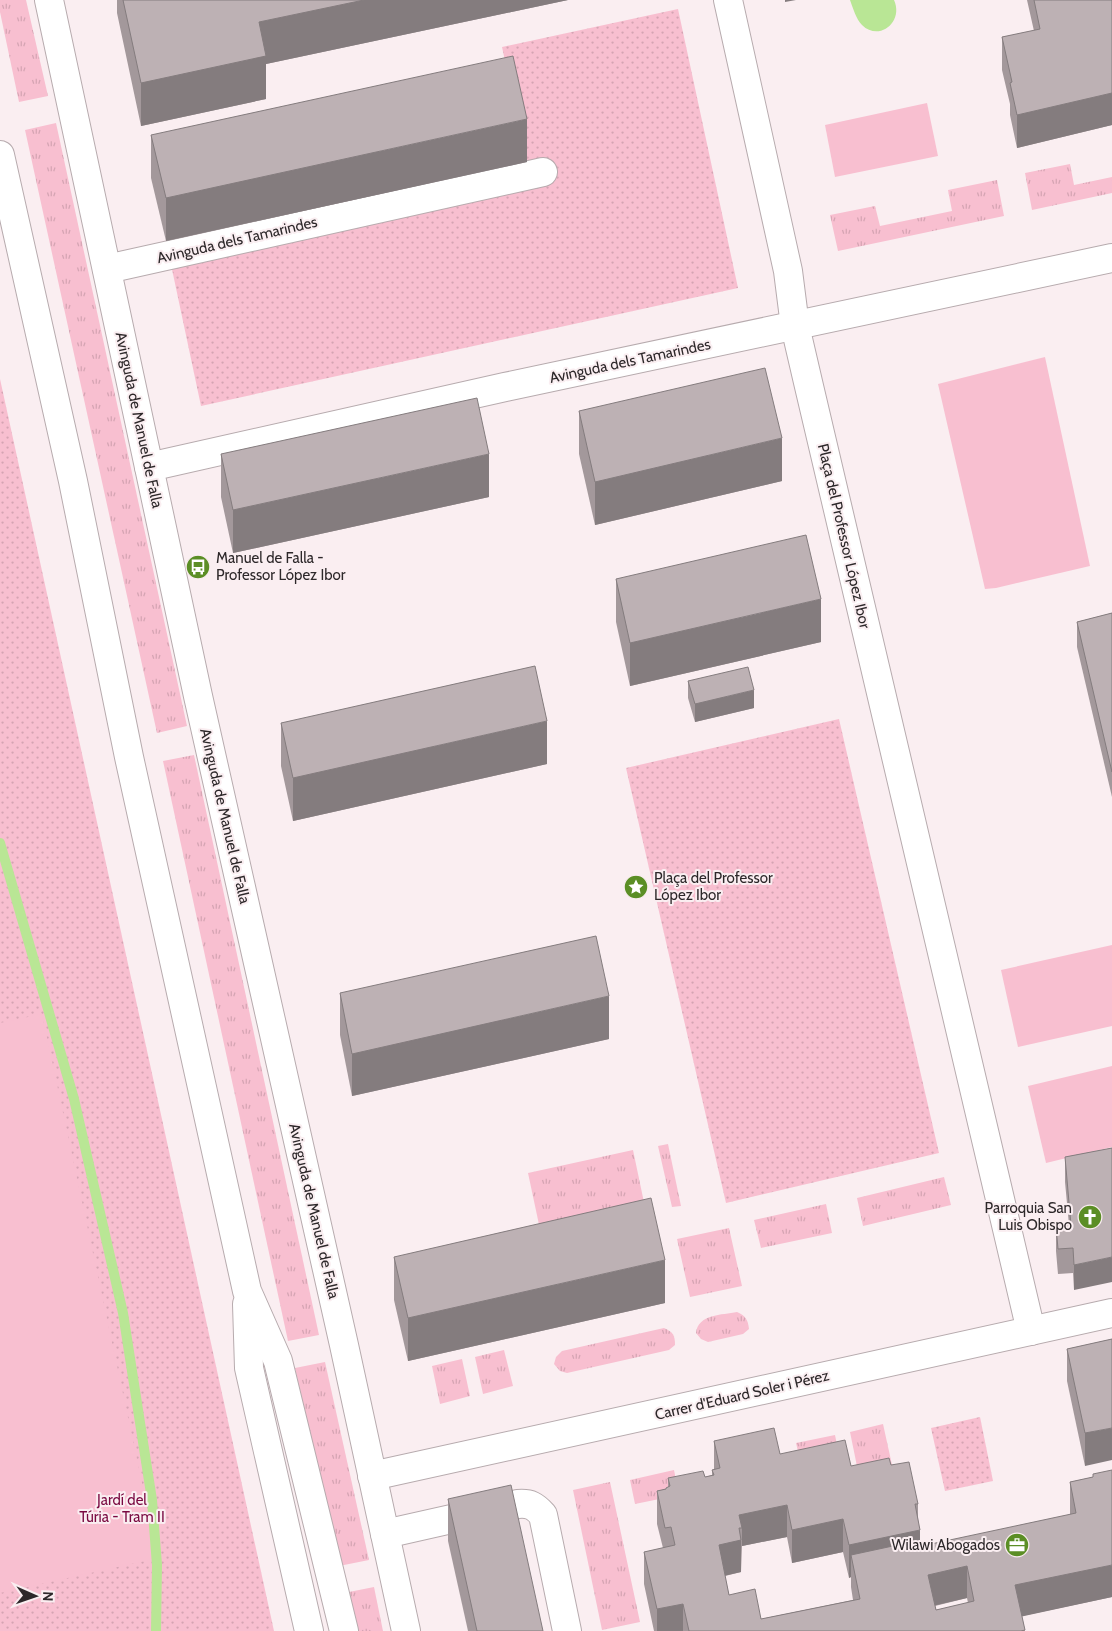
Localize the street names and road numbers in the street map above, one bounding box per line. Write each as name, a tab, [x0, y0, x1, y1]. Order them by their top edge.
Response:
street label: Avinguda dels Tamarindes	[155, 213, 319, 267]
street label: Avinguda de Manuel de Falla	[112, 330, 167, 510]
street label: Avinguda dels Tamarindes	[548, 335, 712, 387]
street label: Plaça del Professor López Ibor	[814, 442, 874, 630]
street label: Avinguda de Manuel de Falla	[196, 727, 254, 906]
street label: Avinguda de Manuel de Falla	[285, 1122, 343, 1301]
street label: Carrer d'Eduard Soler i Pérez	[653, 1366, 831, 1424]

